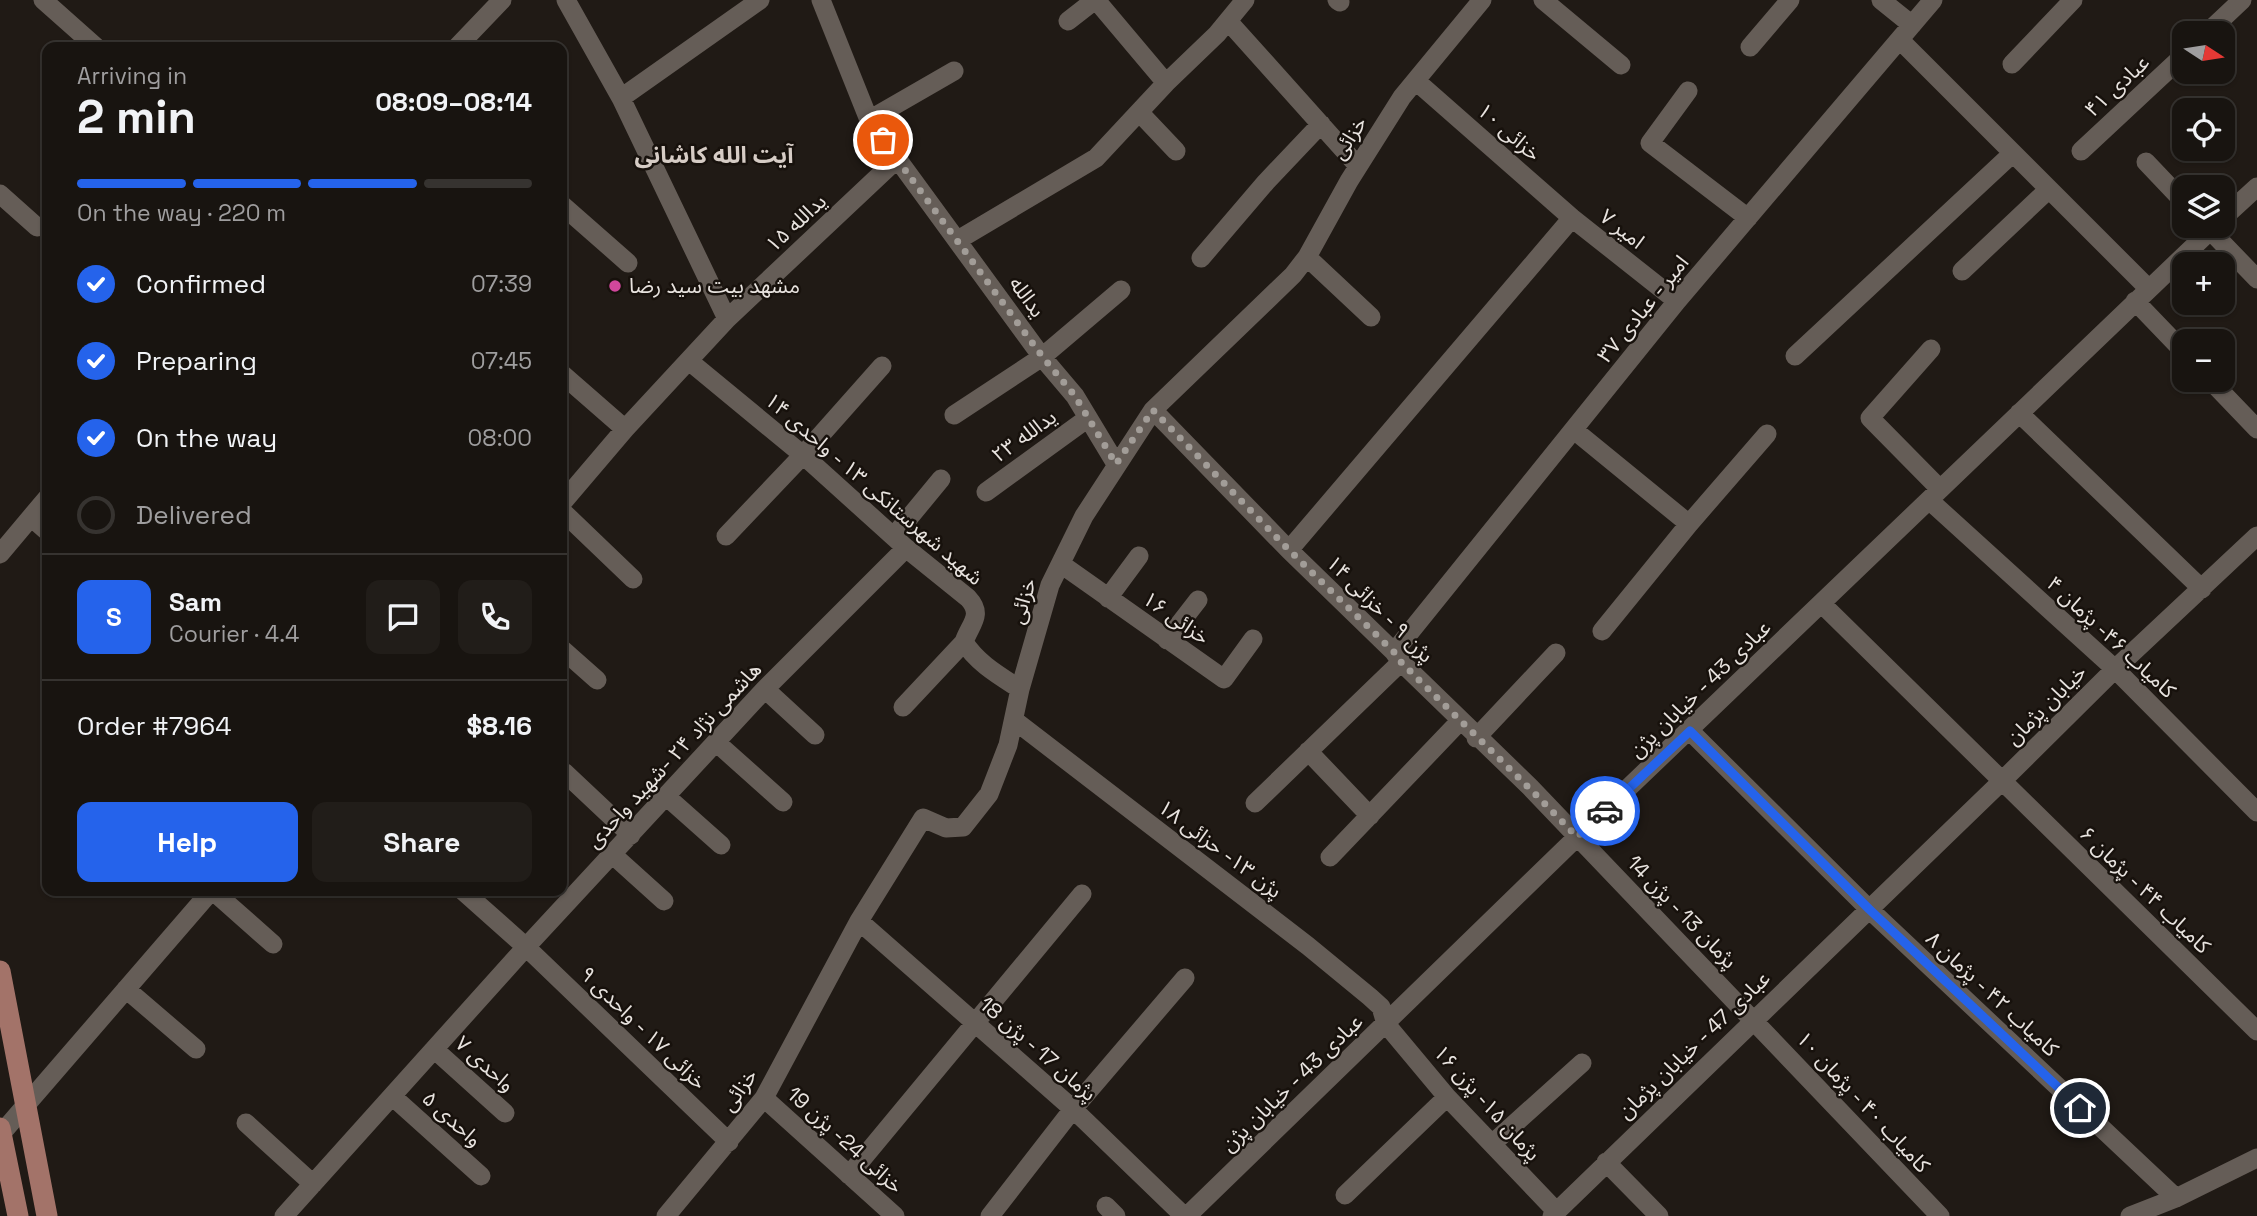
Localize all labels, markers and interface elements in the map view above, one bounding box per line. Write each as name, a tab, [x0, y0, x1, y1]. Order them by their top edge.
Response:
north arrow	[2172, 21, 2235, 84]
map controls	[2172, 21, 2235, 392]
street label: عبادی ۴۱	[2078, 49, 2155, 123]
text: Arriving in	[77, 61, 187, 91]
text: 08:09–08:14	[375, 85, 532, 119]
text: 2 min	[77, 88, 196, 146]
street label: خزائی ۱۰	[1472, 97, 1547, 167]
button: locate	[2172, 98, 2235, 161]
pin	[853, 110, 913, 170]
street label: خزائی	[1325, 111, 1373, 164]
icon: bag	[864, 121, 902, 159]
district label: آیت الله کاشانی	[635, 140, 794, 170]
button: layers	[2172, 175, 2235, 238]
street label: یدالله ۱۵	[759, 188, 832, 258]
text: On the way · 220 m	[77, 198, 286, 228]
street label: امیر ۷	[1594, 203, 1650, 255]
street label: امیر - عبادی ۳۷	[1591, 249, 1694, 368]
button: +	[2172, 252, 2235, 315]
icon: check	[77, 265, 115, 303]
text: Confirmed	[136, 267, 266, 301]
text: 07:39	[471, 269, 532, 299]
street label: یدالله	[1003, 271, 1051, 323]
place label: مشهد بيت سيد رضا	[629, 272, 800, 299]
marker: مشهد بيت سيد رضا	[607, 278, 623, 294]
button: −	[2172, 329, 2235, 392]
icon: check	[77, 342, 115, 380]
text: Preparing	[136, 344, 257, 378]
text: 07:45	[471, 346, 532, 376]
street label: شهید شهرستانکی ۱۳ - واحدی ۱۴	[760, 386, 989, 591]
street label: یدالله ۲۳	[986, 403, 1062, 468]
icon: check	[77, 419, 115, 457]
text: On the way	[136, 421, 277, 455]
text: 08:00	[468, 423, 532, 453]
text: Delivered	[136, 498, 252, 532]
street label: پژن ۹ - خزائی ۱۴	[1321, 549, 1440, 668]
street label: کامیاب ۴۶- پژمان ۴	[2041, 570, 2182, 704]
street label: خزائی	[1003, 575, 1042, 627]
button: chat	[366, 580, 440, 654]
button: phone	[458, 580, 532, 654]
text: Sam	[169, 585, 222, 619]
street label: خزائی ۱۶	[1138, 585, 1215, 650]
text: S	[106, 600, 122, 634]
street label: عبادی 43 - خیابان پژن	[1623, 614, 1776, 763]
text: Courier · 4.4	[169, 619, 299, 649]
street label: هاشمی نژاد ۲۴ -شهید واحدی	[580, 656, 767, 854]
street label: خیابان پژمان	[2000, 659, 2092, 751]
text: Order #7964	[77, 709, 231, 743]
text: $8.16	[466, 709, 532, 743]
courier	[1570, 776, 1640, 846]
icon: car	[1586, 792, 1624, 830]
street label: پژن ۱۳- حزائی ۱۸	[1153, 793, 1288, 904]
button: Help	[77, 802, 298, 882]
button: Share	[312, 802, 532, 882]
street label: کامیاب ۴۴ - پژمان ۶	[2074, 820, 2217, 959]
street label: پژمان 13 - پژن 14	[1621, 849, 1743, 974]
street label: کامیاب ۴۲ - پژمان ۸	[1920, 925, 2065, 1062]
street label: خزائی ۱۷ - واحدی ۹	[574, 960, 712, 1095]
street label: عبادی 47 - خیابان پژمان	[1612, 965, 1776, 1125]
street label: پژمان 17 - پژن 18	[974, 990, 1103, 1107]
street label: عبادی 43 - خیابان پژن	[1215, 1008, 1368, 1157]
street label: کامیاب ۴۰ - پژمان ۱۰	[1791, 1025, 1936, 1178]
street label: واحدی ۷	[450, 1030, 521, 1098]
street label: پژمان ۱۵- پژن ۱۶	[1428, 1039, 1547, 1167]
street label: خزائی	[714, 1063, 763, 1116]
pin	[2050, 1078, 2110, 1138]
street label: خزائی 24- پژن 19	[781, 1080, 909, 1199]
street label: واحدی ۵	[417, 1085, 488, 1153]
icon: home	[2061, 1089, 2099, 1127]

